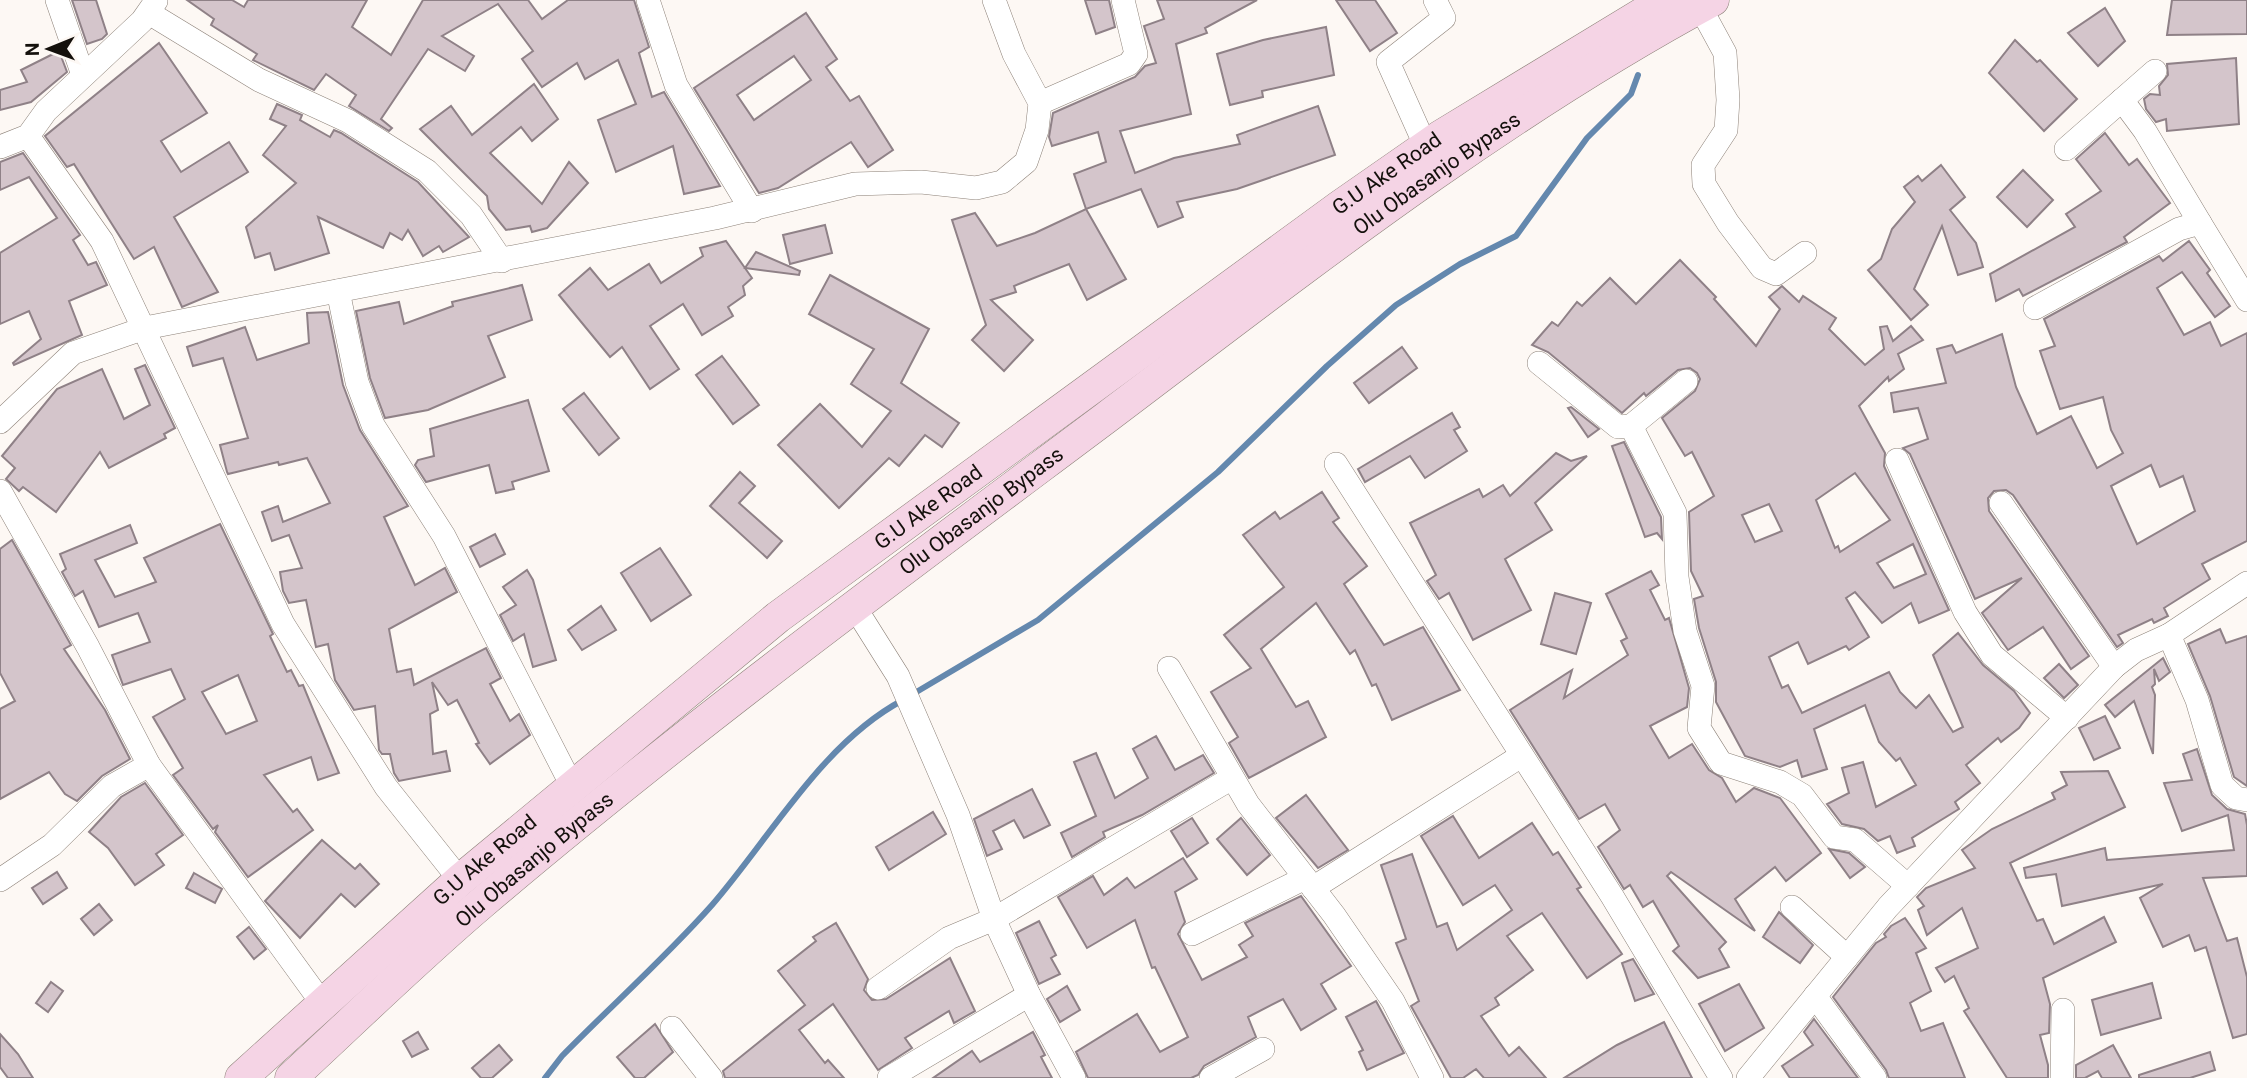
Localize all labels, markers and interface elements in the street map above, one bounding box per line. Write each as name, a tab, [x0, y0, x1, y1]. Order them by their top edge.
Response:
north arrow	[14, 14, 84, 84]
text: N	[21, 42, 44, 56]
street label: Olu Obasanjo Bypass	[1349, 107, 1525, 240]
street label: G.U Ake Road	[1328, 127, 1446, 220]
street label: Olu Obasanjo Bypass	[895, 442, 1068, 580]
street label: G.U Ake Road	[870, 460, 987, 554]
street label: Olu Obasanjo Bypass	[450, 787, 618, 932]
street label: G.U Ake Road	[428, 810, 541, 910]

